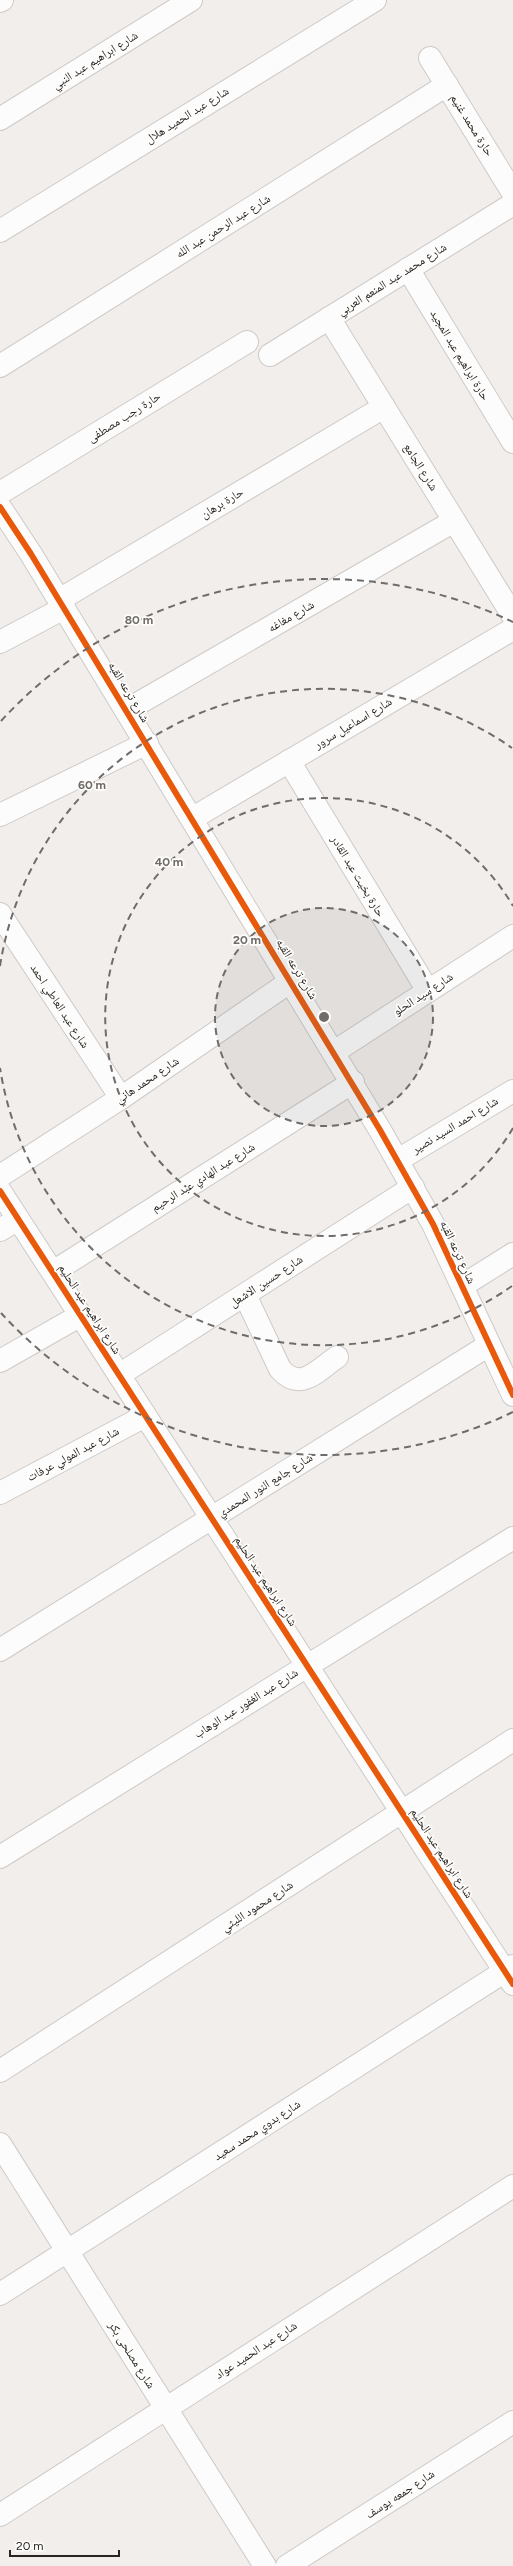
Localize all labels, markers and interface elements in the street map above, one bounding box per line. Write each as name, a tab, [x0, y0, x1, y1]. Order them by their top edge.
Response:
street label: شارع ابراهيم عبد النبي	[50, 28, 142, 95]
street label: شارع عبد الحميد هلال	[143, 84, 232, 147]
street label: حارة محمد غنيم	[447, 91, 497, 159]
street label: شارع عبد الرحمن عبد الله	[173, 191, 273, 262]
street label: شارع محمد عبد المنعم العربي	[335, 240, 451, 321]
street label: حارة ابراهيم عبد المجيد	[427, 307, 493, 404]
street label: حارة رجب مصطفى	[85, 389, 164, 445]
street label: شارع الجامع	[400, 441, 441, 494]
street label: حارة برهان	[198, 485, 246, 522]
street label: شارع مغاغه	[266, 597, 317, 636]
text: 80 m	[125, 613, 153, 627]
street label: شارع ترعه القبه	[105, 659, 153, 725]
street label: شارع اسماعيل سرور	[311, 694, 395, 753]
text: 60 m	[78, 778, 106, 792]
street label: حارة بخيت عبد القادر	[327, 832, 388, 920]
text: 40 m	[155, 855, 183, 869]
text: 20 m	[233, 933, 261, 947]
street label: شارع ترعه القبه	[273, 936, 321, 1002]
street label: شارع عبد العاطي احمد	[25, 961, 93, 1053]
street label: شارع سيد الحلو	[390, 969, 456, 1019]
centre of rings	[317, 1010, 331, 1024]
street label: شارع محمد هاني	[113, 1054, 183, 1109]
street label: شارع احمد السيد نصير	[409, 1094, 501, 1158]
street label: شارع عبد الهادي عبد الرحيم	[149, 1139, 259, 1217]
street label: شارع ترعه القبه	[436, 1218, 479, 1286]
street label: شارع حسين الاشعل	[227, 1252, 306, 1311]
street label: شارع ابراهيم عبد الحليم	[55, 1261, 124, 1357]
street label: شارع عبد المولي عرفات	[25, 1424, 123, 1487]
street label: شارع جامع النور المحمدي	[215, 1450, 317, 1522]
street label: شارع ابراهيم عبد الحليم	[231, 1533, 300, 1629]
street label: شارع عبد الغفور عبد الوهاب	[191, 1665, 301, 1742]
street label: شارع ابراهيم عبد الحليم	[407, 1805, 476, 1901]
street label: شارع محمود الليثي	[218, 1877, 297, 1937]
street label: شارع بدوي محمد سعيد	[211, 2097, 305, 2166]
street label: شارع مصلحى بكر	[104, 2318, 158, 2392]
street label: شارع عبد الحميد عواد	[212, 2318, 300, 2383]
street label: شارع جمعه يوسف	[363, 2467, 438, 2522]
scale bar	[10, 2532, 119, 2558]
text: 20 m	[16, 2539, 44, 2553]

